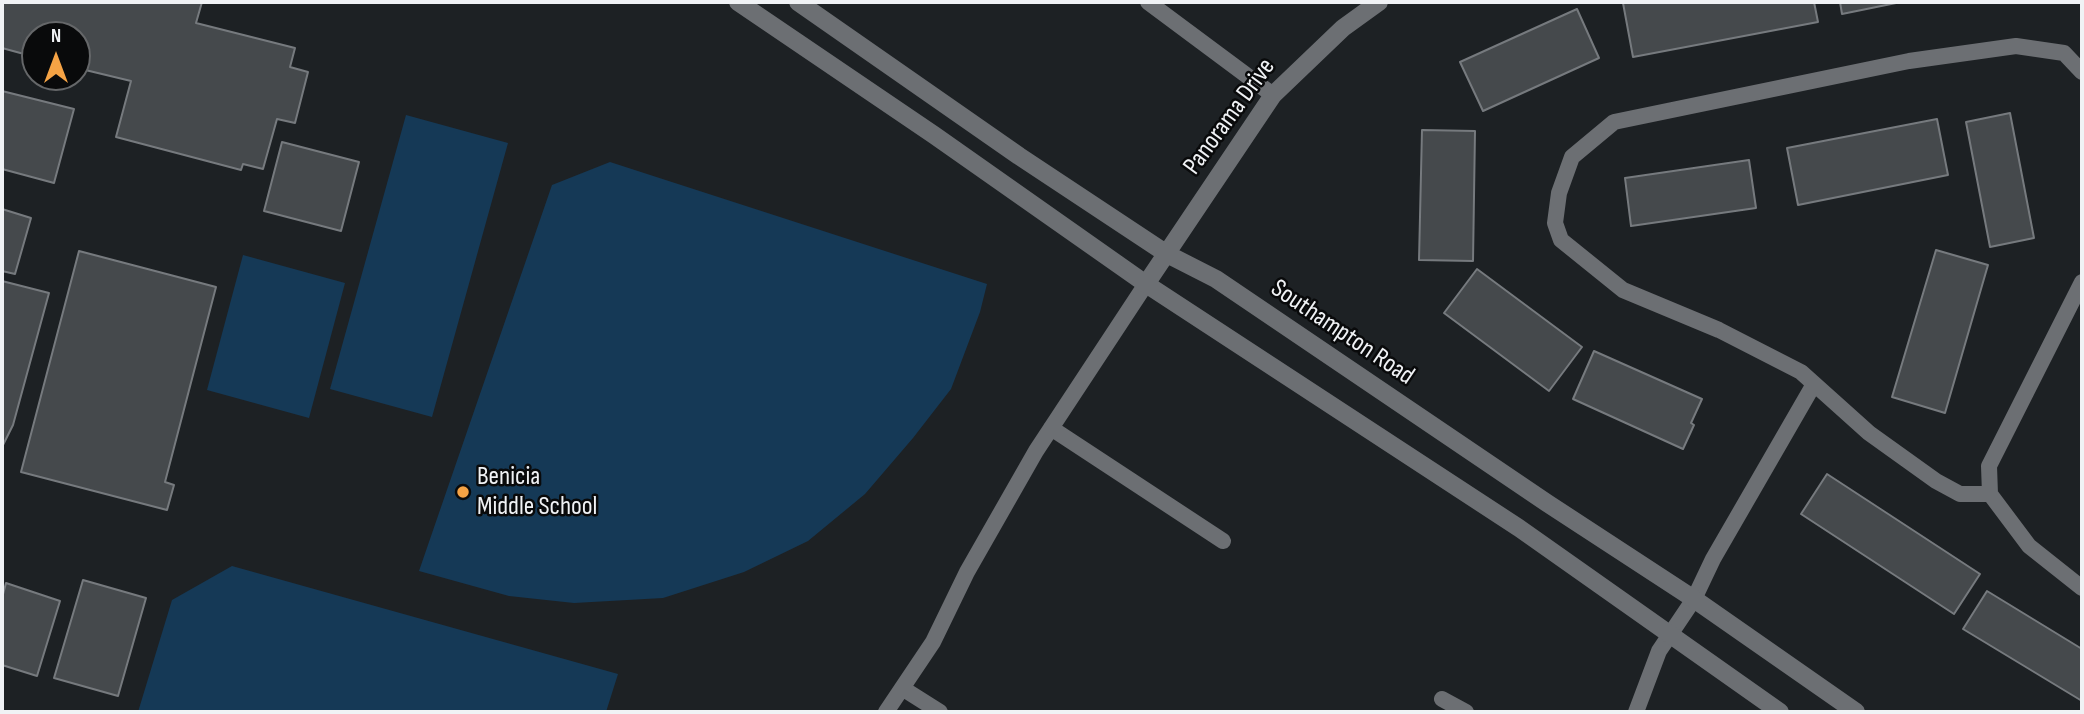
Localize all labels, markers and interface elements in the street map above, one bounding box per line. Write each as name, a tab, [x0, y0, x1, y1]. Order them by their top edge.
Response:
north arrow	[21, 21, 91, 91]
text: N	[51, 25, 61, 48]
street label: Panorama Drive	[1177, 53, 1283, 181]
street label: Southampton Road	[1264, 274, 1420, 392]
place label: Benicia Middle School	[477, 461, 597, 522]
marker: Benicia Middle School	[455, 484, 471, 500]

